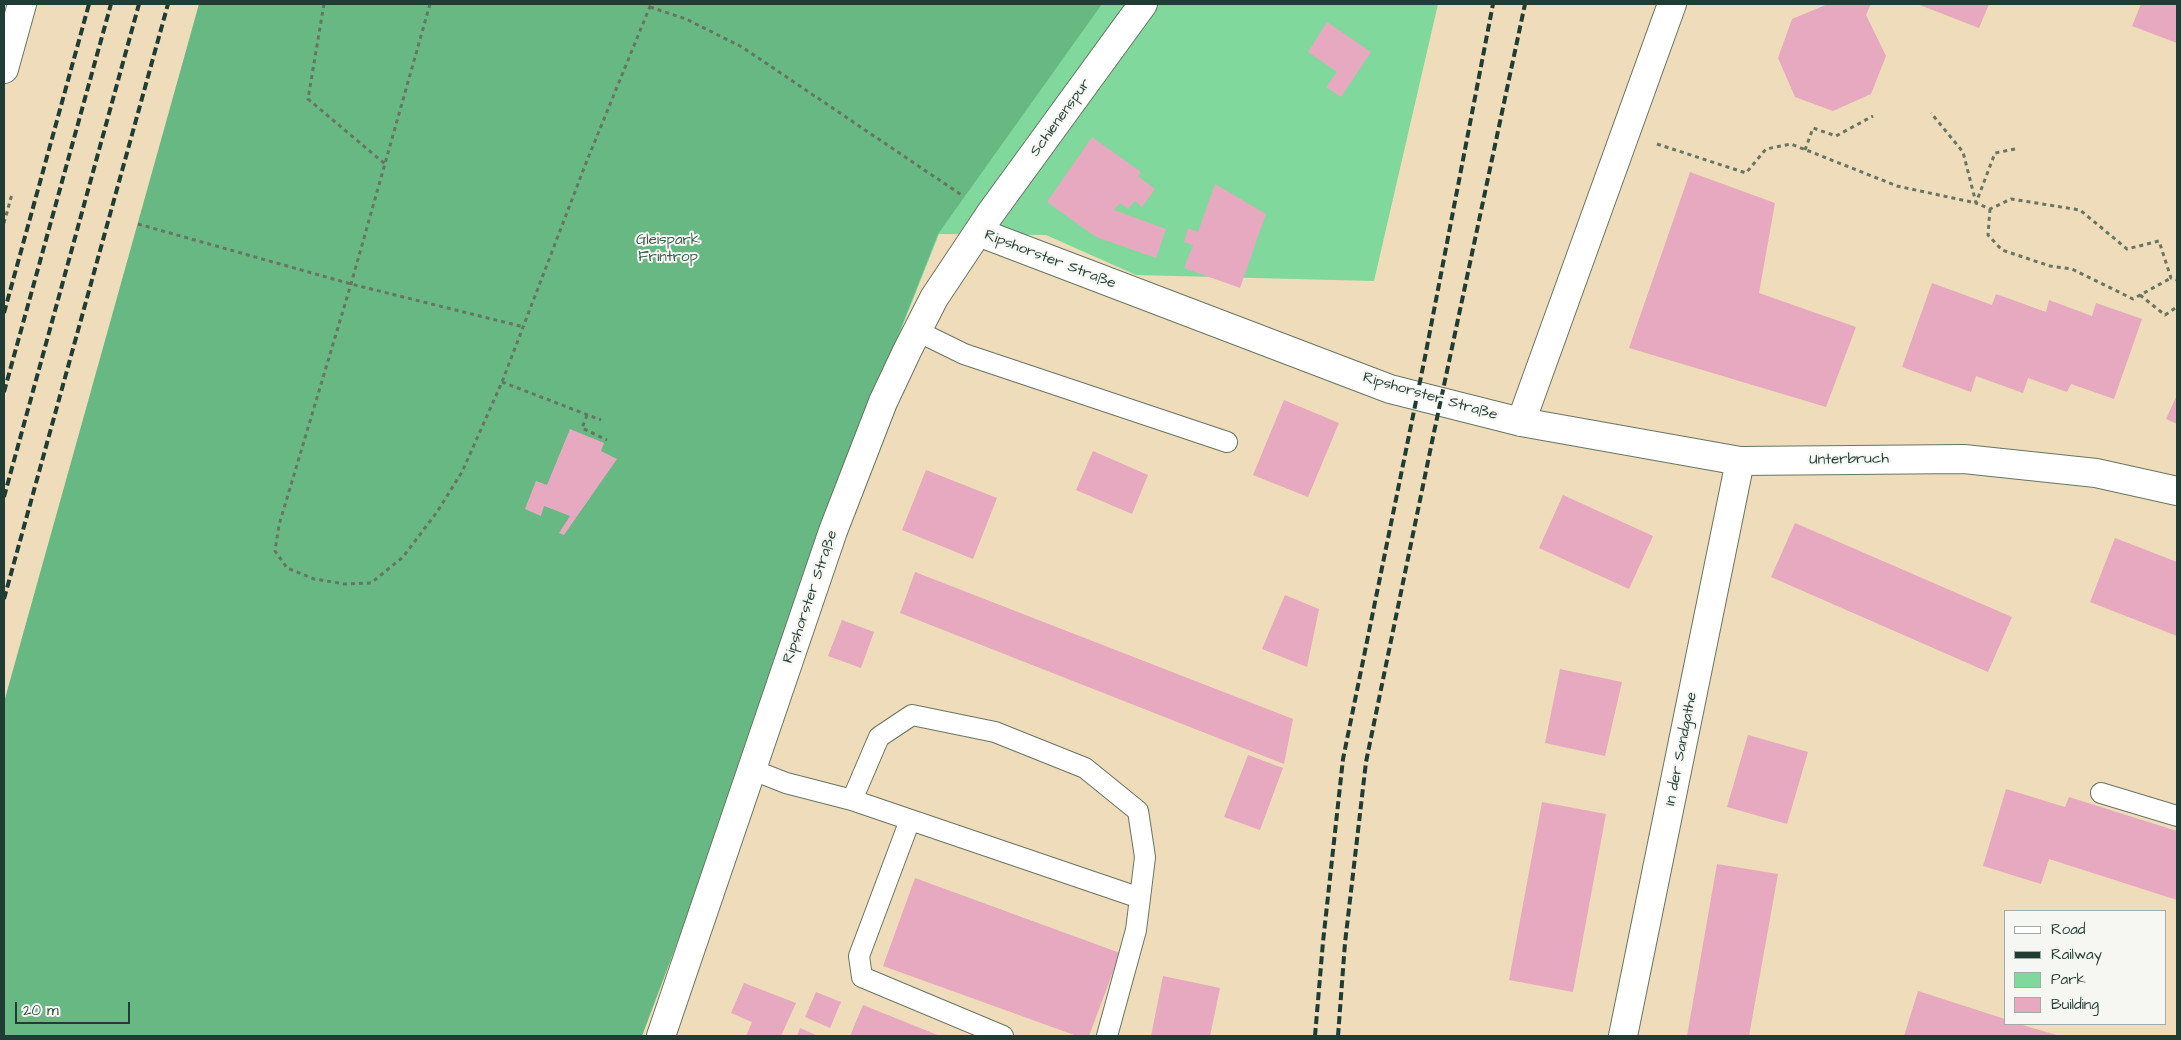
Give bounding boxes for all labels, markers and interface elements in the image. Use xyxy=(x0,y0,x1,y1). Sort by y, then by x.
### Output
street label: Schienenspur xyxy=(1027,76,1095,160)
street label: Ripshorster Straße xyxy=(982,227,1118,293)
park label: Gleispark Frintrop xyxy=(636,232,700,267)
street label: Ripshorster Straße xyxy=(1361,369,1499,425)
street label: Unterbruch xyxy=(1809,450,1889,470)
street label: Ripshorster Straße xyxy=(780,528,842,666)
street label: In der Sandgathe xyxy=(1662,691,1702,807)
legend xyxy=(2004,910,2166,1025)
text: Road xyxy=(2051,919,2085,940)
text: Railway xyxy=(2051,944,2102,965)
text: Park xyxy=(2051,969,2086,990)
scale bar xyxy=(18,992,132,1024)
text: Building xyxy=(2051,994,2099,1015)
text: 20 m xyxy=(23,1000,59,1021)

